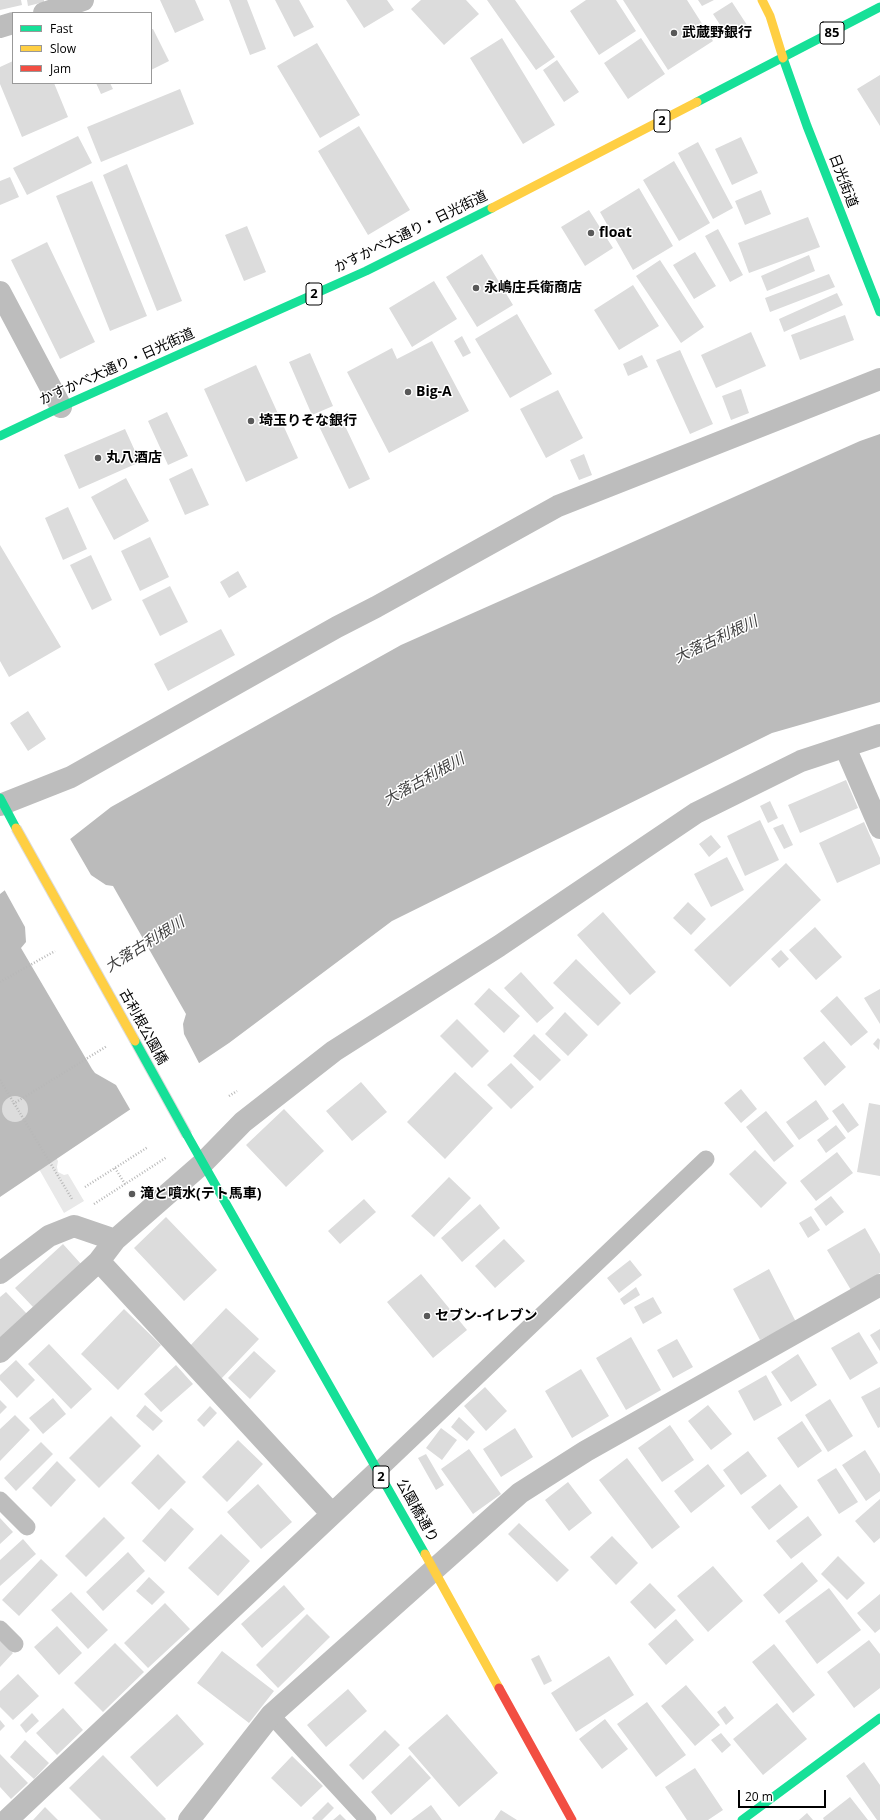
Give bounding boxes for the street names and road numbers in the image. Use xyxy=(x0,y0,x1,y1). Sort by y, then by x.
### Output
road number: 85 xyxy=(820,22,844,44)
road number: 2 xyxy=(654,110,670,132)
street label: 日光街道 xyxy=(825,152,861,210)
street label: かすかべ大通り・日光街道 xyxy=(332,188,490,276)
road number: 2 xyxy=(306,283,322,305)
street label: かすかべ大通り・日光街道 xyxy=(37,325,197,409)
street label: 古利根公園橋 xyxy=(115,986,171,1068)
road number: 2 xyxy=(373,1466,389,1488)
street label: 公園橋通り xyxy=(393,1476,441,1546)

